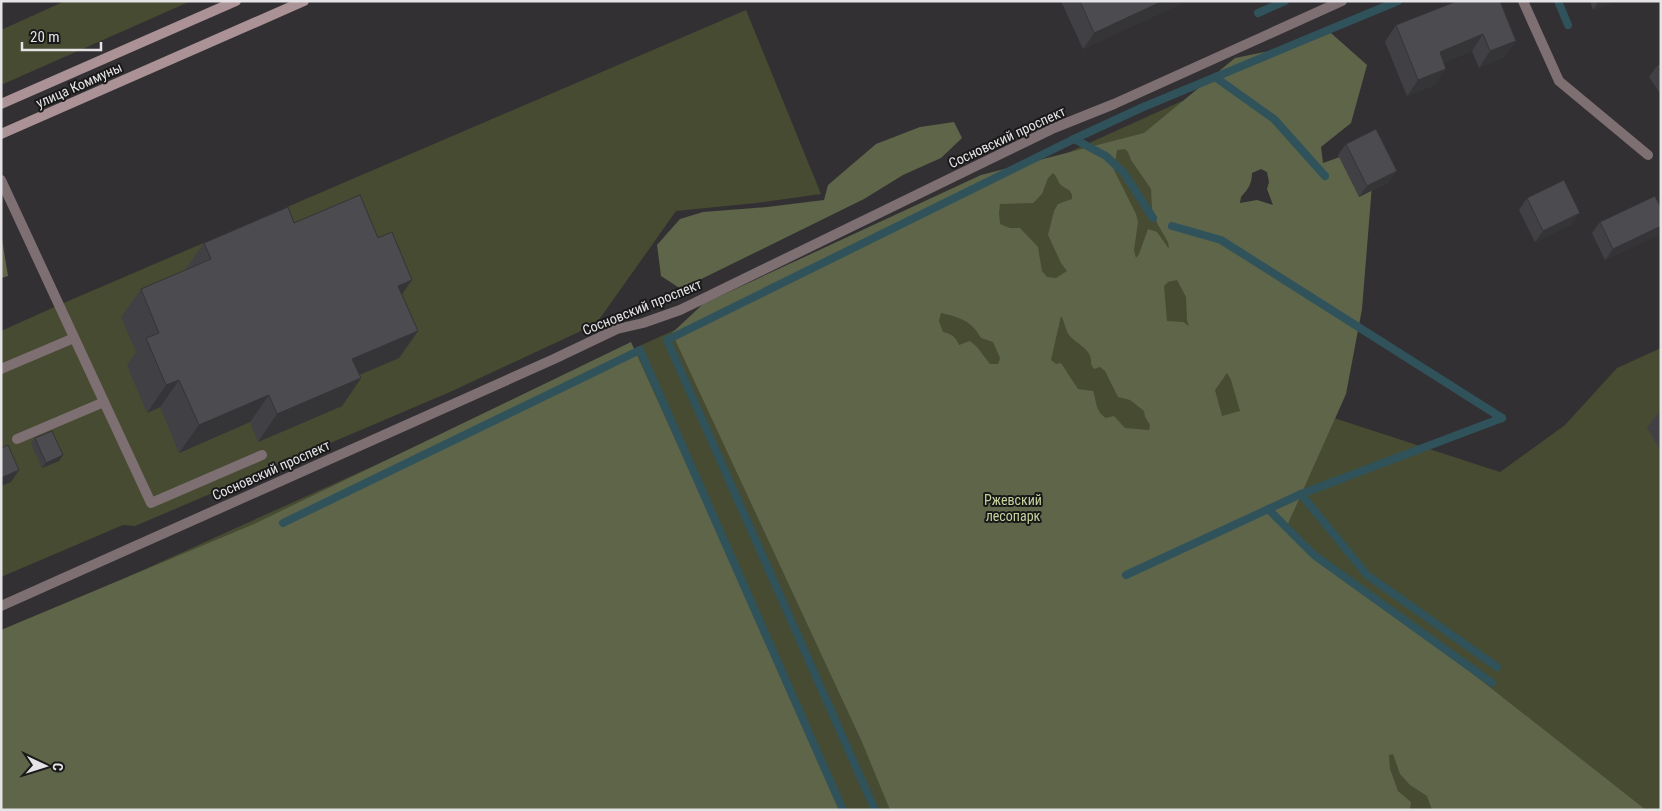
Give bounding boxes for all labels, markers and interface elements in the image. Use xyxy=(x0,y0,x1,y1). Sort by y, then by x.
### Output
scale bar xyxy=(22,20,101,52)
text: 20 m xyxy=(30,28,60,46)
street label: улица Коммуны xyxy=(34,59,124,111)
street label: Сосновский проспект xyxy=(946,103,1068,171)
street label: Сосновский проспект xyxy=(580,276,704,338)
street label: Сосновский проспект xyxy=(210,437,332,503)
park label: Ржевский лесопарк xyxy=(984,492,1042,524)
north arrow xyxy=(20,741,70,791)
text: С xyxy=(50,762,66,771)

